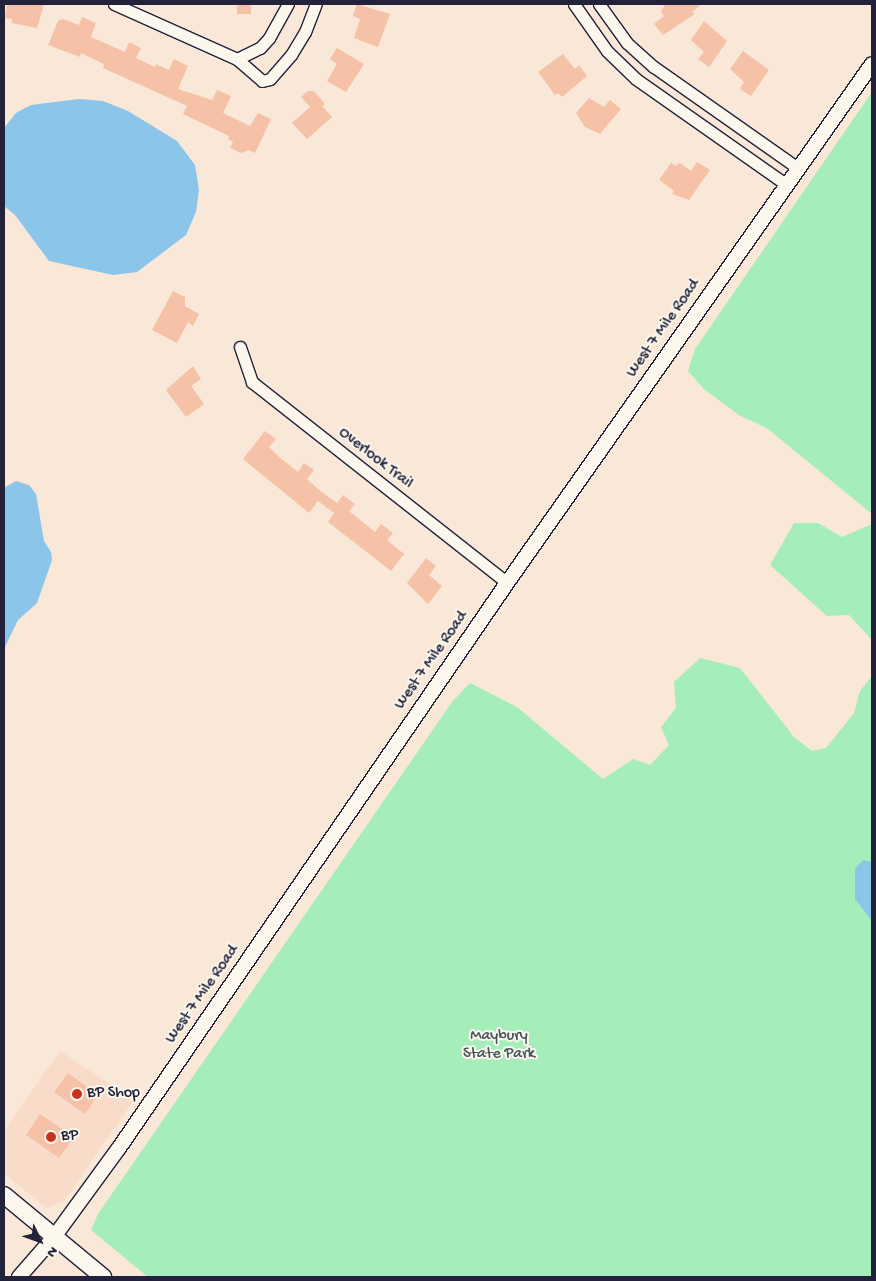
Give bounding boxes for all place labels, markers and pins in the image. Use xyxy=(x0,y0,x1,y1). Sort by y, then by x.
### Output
place label: BP Shop xyxy=(87,1084,140,1104)
marker: BP Shop xyxy=(71,1088,83,1100)
place label: BP xyxy=(61,1127,78,1147)
marker: BP xyxy=(45,1131,57,1143)

